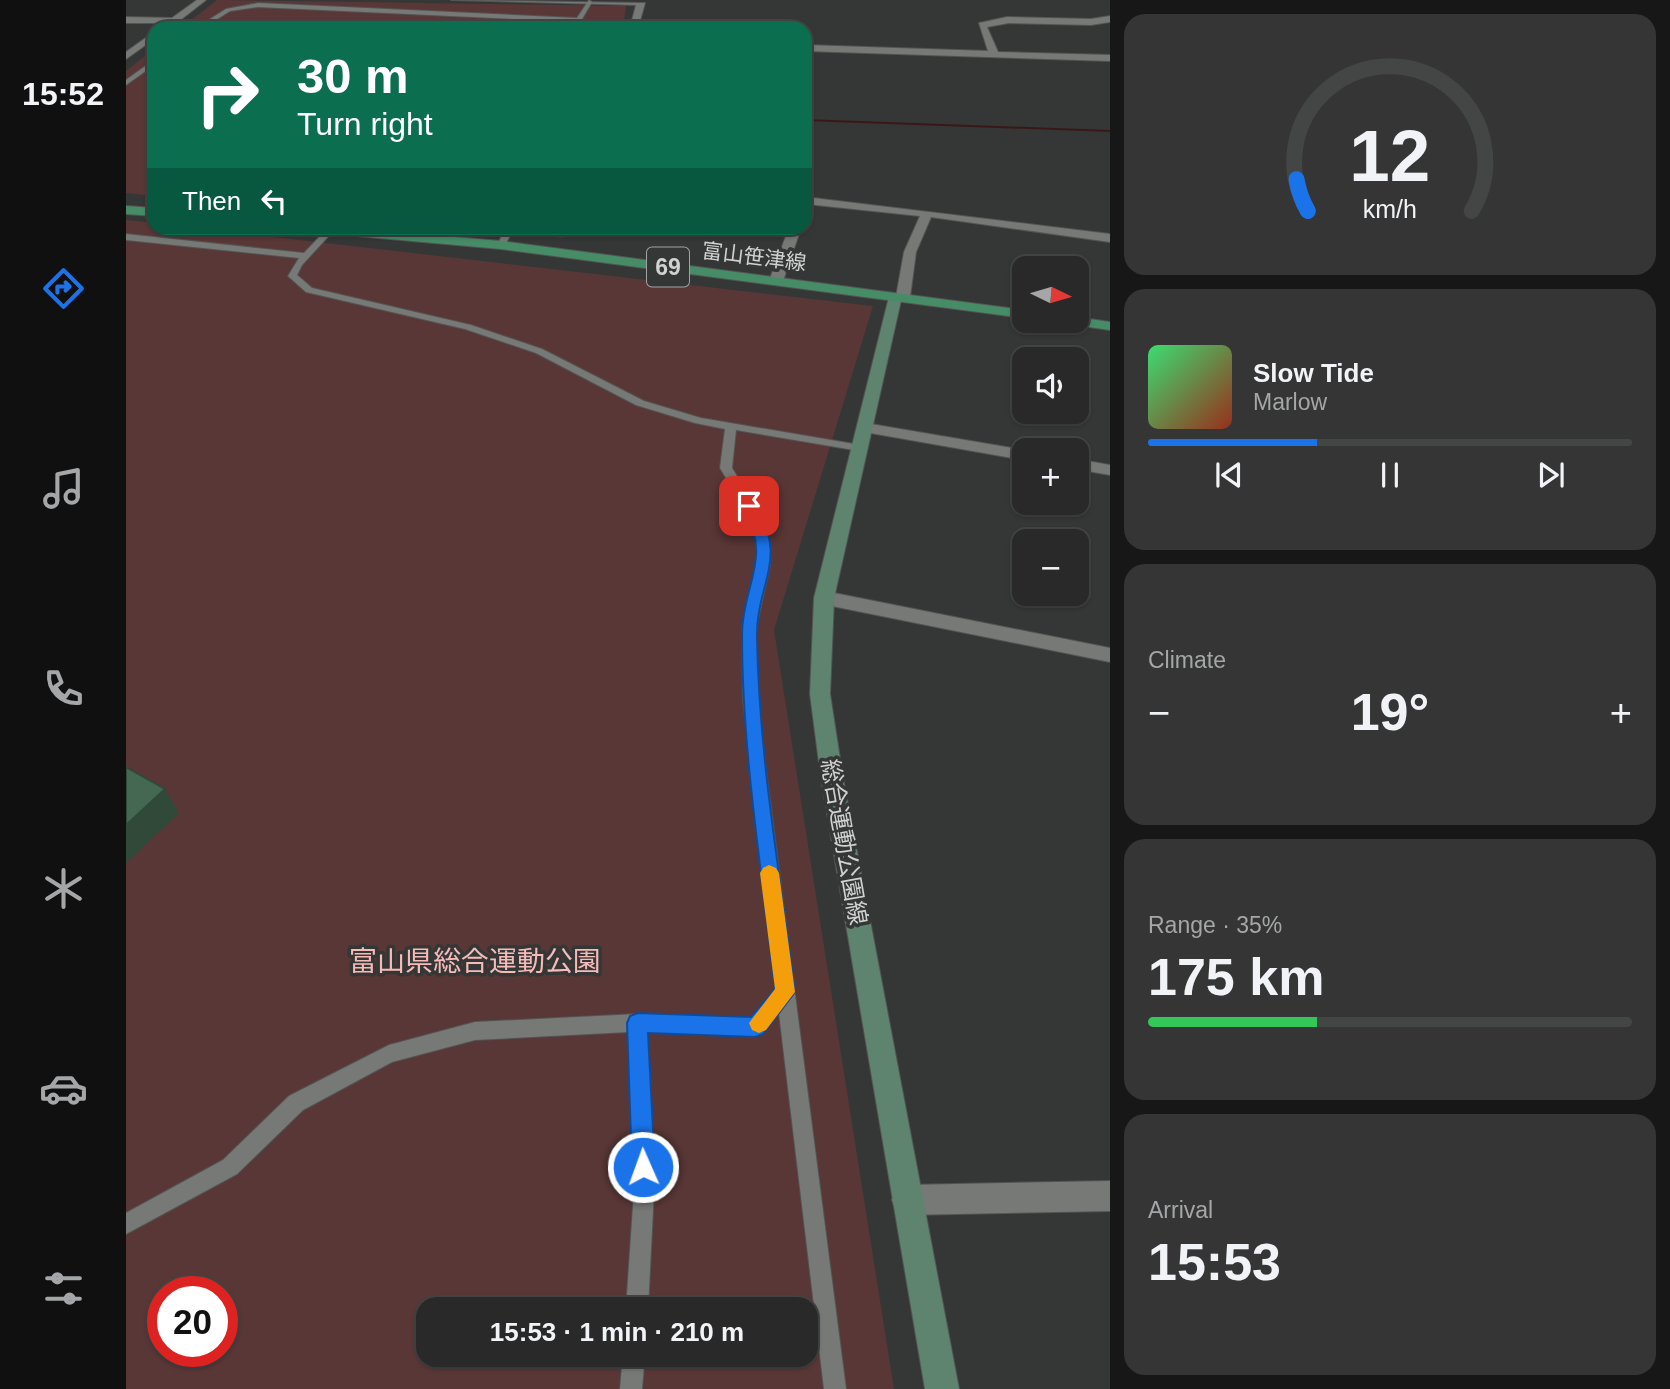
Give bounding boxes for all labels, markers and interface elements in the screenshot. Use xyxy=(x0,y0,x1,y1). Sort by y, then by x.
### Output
icon: right xyxy=(182,49,273,140)
text: 30 m xyxy=(297,49,409,103)
text: 15:52 xyxy=(22,76,104,112)
text: Turn right xyxy=(297,106,433,142)
text: 12 xyxy=(1350,115,1430,196)
icon: left xyxy=(255,182,293,220)
text: Then xyxy=(182,186,241,216)
text: km/h xyxy=(1363,194,1417,222)
street label: 富山笹津線 xyxy=(701,239,808,274)
road number: 69 xyxy=(647,248,689,286)
north arrow xyxy=(1012,256,1088,332)
map controls xyxy=(1012,256,1089,606)
icon: directions xyxy=(39,264,88,313)
button: sound xyxy=(1012,347,1089,424)
text: Slow Tide xyxy=(1253,358,1374,388)
text: Marlow xyxy=(1253,389,1327,415)
button: + xyxy=(1012,438,1089,515)
icon: previous xyxy=(1210,456,1248,494)
icon: pause xyxy=(1371,456,1409,494)
icon: next xyxy=(1532,456,1570,494)
icon: music xyxy=(39,464,88,513)
pin xyxy=(719,476,779,536)
icon: arrive xyxy=(730,487,768,525)
button: − xyxy=(1012,529,1089,606)
text: Climate xyxy=(1148,647,1226,673)
icon: phone xyxy=(39,664,88,713)
text: 19° xyxy=(1351,683,1429,741)
text: − xyxy=(1148,692,1170,734)
text: + xyxy=(1610,692,1632,734)
street label: 総合運動公園線 xyxy=(817,757,872,927)
icon: climate xyxy=(39,864,88,913)
text: Range · 35% xyxy=(1148,912,1282,938)
park label: 富山県総合運動公園 xyxy=(349,946,601,977)
text: 175 km xyxy=(1148,948,1324,1006)
icon: car xyxy=(39,1064,88,1113)
position arrow xyxy=(606,1130,680,1204)
text: Arrival xyxy=(1148,1197,1213,1223)
text: 15:53 xyxy=(1148,1233,1281,1291)
icon: filters xyxy=(39,1264,88,1313)
speed limit sign: 20 xyxy=(147,1276,238,1367)
text: 15:53 · 1 min · 210 m xyxy=(490,1317,744,1347)

